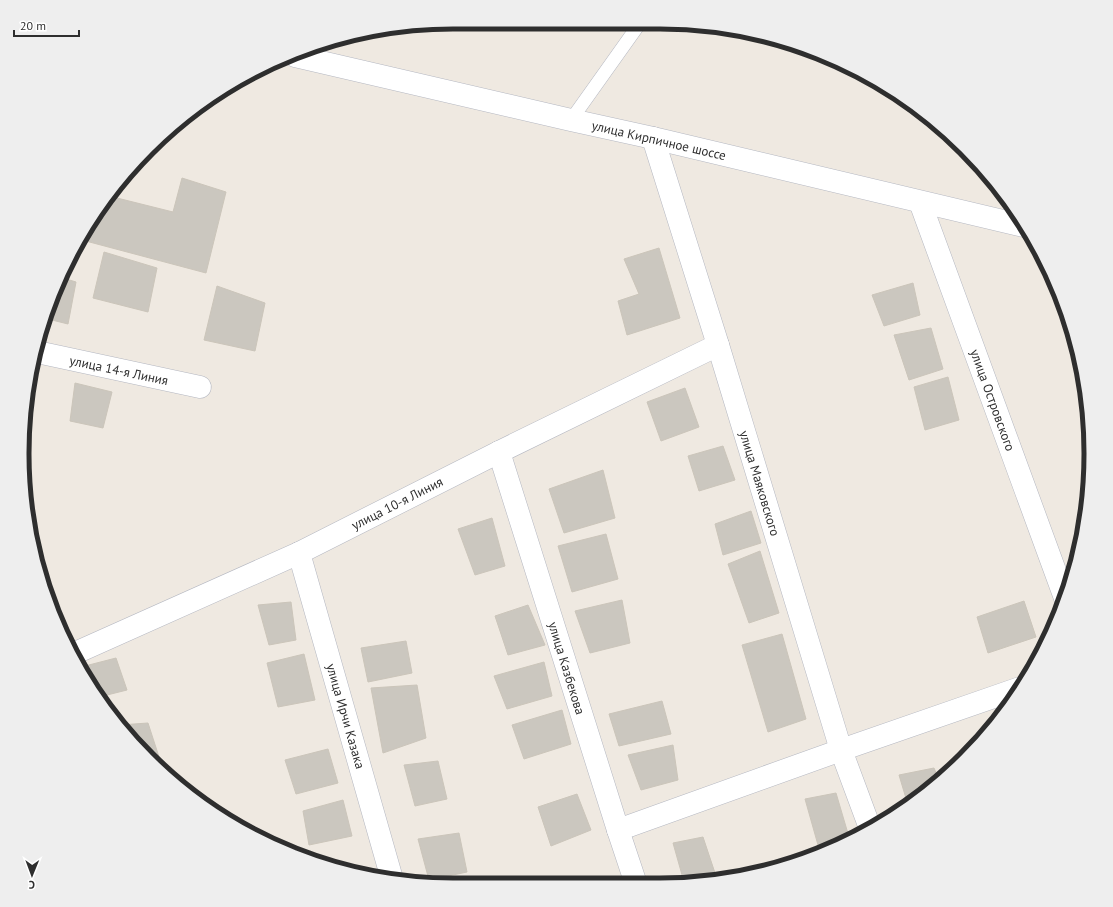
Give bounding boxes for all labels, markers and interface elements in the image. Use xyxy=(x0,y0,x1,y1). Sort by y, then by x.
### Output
scale bar xyxy=(14,12,79,38)
text: 20 m xyxy=(20,18,46,33)
street label: улица Кирпичное шоссе xyxy=(590,117,728,164)
street label: улица Островского xyxy=(966,347,1019,453)
street label: улица 14-я Линия xyxy=(68,352,170,389)
street label: улица Маяковского xyxy=(735,428,784,538)
street label: улица 10-я Линия xyxy=(349,473,446,534)
street label: улица Казбекова xyxy=(544,620,589,717)
street label: улица Ирчи Казака xyxy=(322,662,369,771)
north arrow xyxy=(12,855,52,895)
text: С xyxy=(29,878,35,892)

